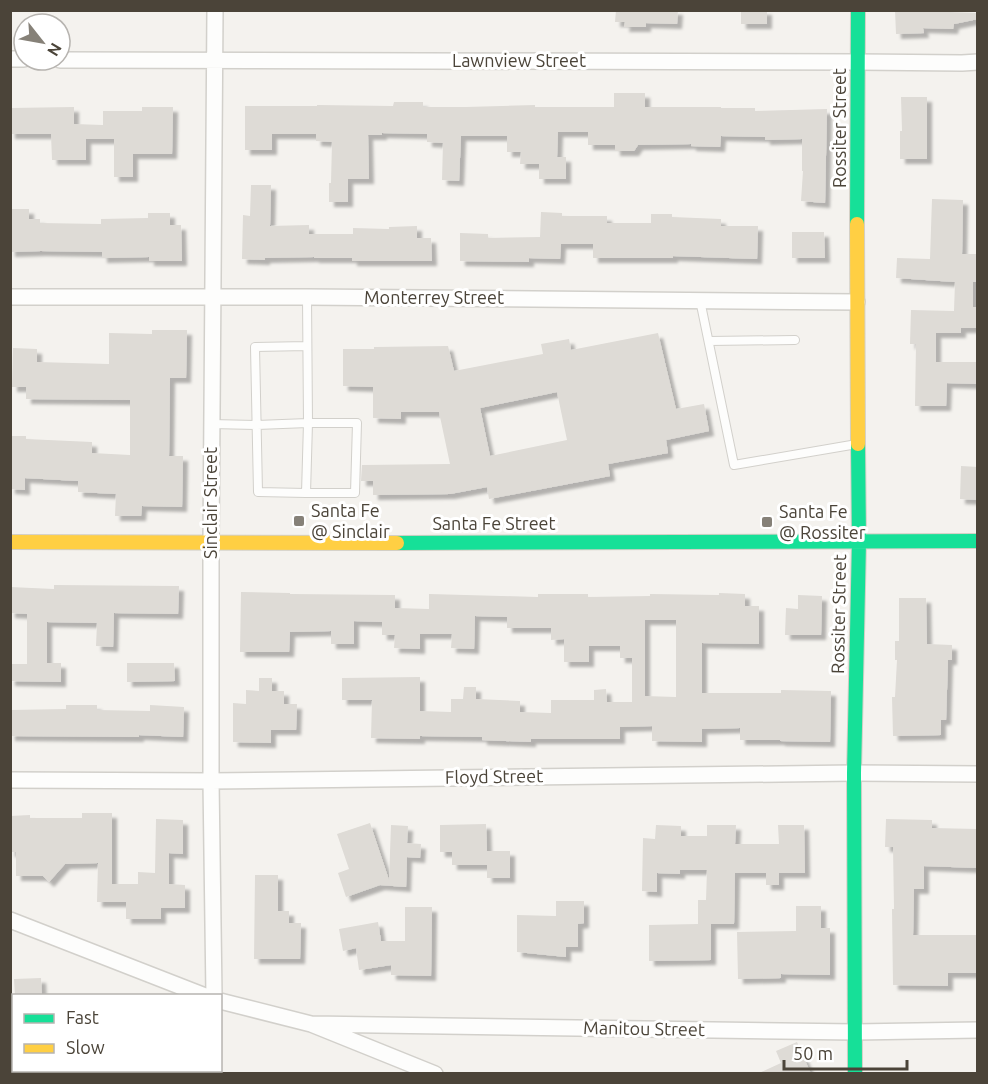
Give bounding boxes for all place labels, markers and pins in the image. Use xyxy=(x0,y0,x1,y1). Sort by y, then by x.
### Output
place label: Santa Fe @ Sinclair xyxy=(311,500,390,541)
place label: Santa Fe @ Rossiter xyxy=(779,501,866,542)
marker: Santa Fe @ Sinclair xyxy=(292,514,306,528)
marker: Santa Fe @ Rossiter xyxy=(760,515,774,529)

